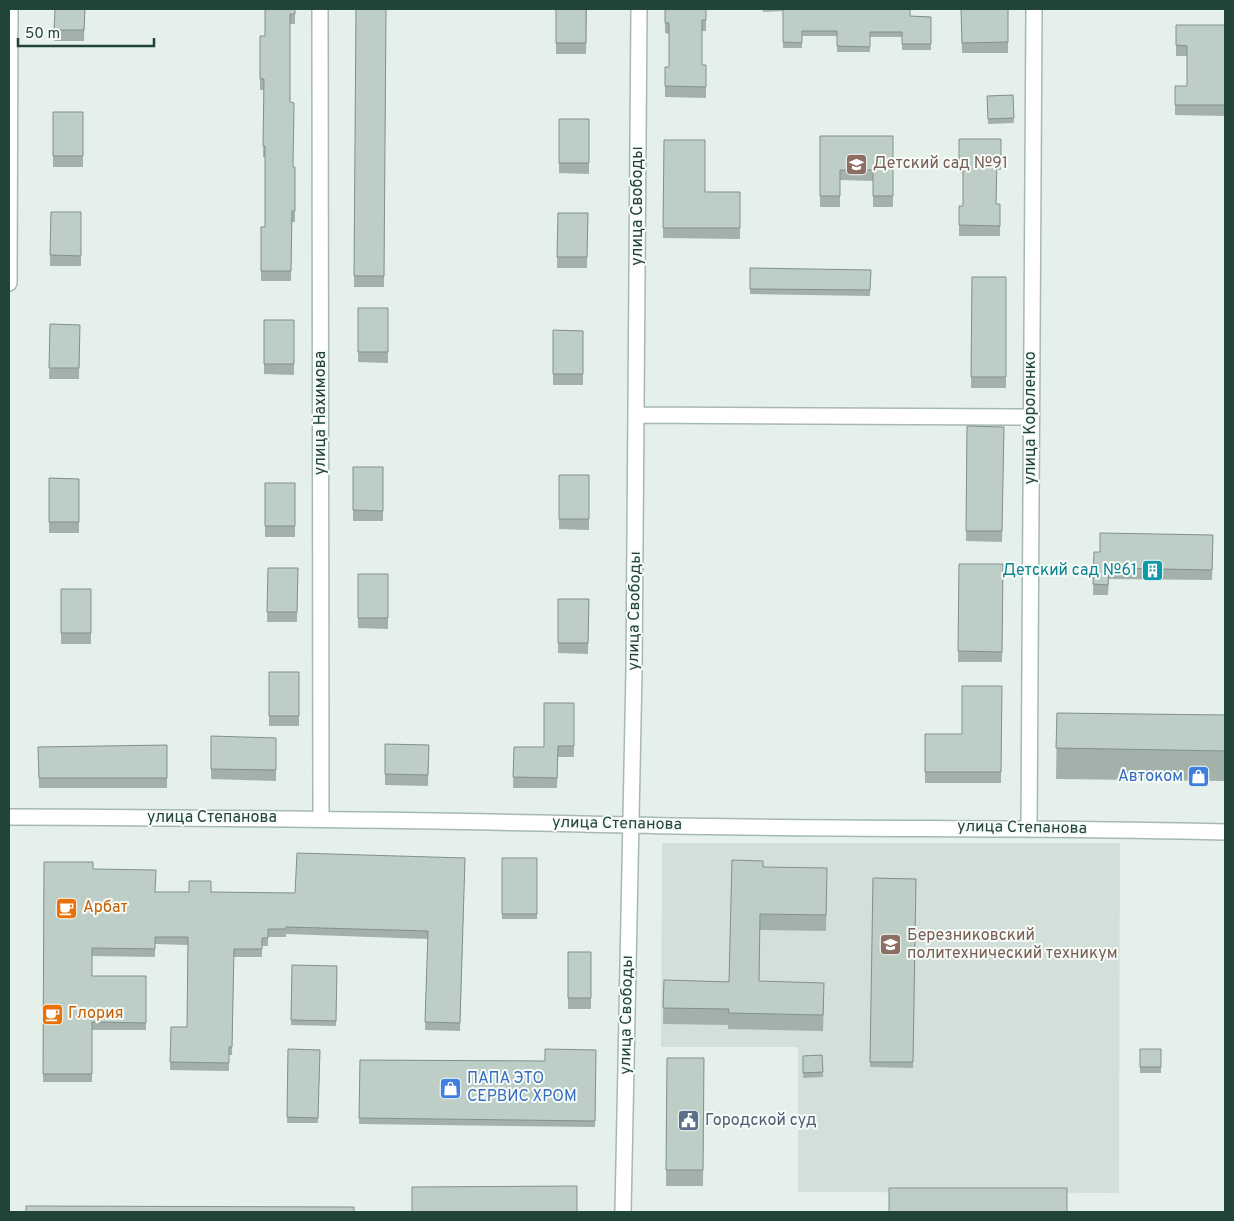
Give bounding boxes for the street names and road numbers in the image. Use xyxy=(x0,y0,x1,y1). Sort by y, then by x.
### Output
street label: улица Свободы xyxy=(628,146,648,266)
street label: улица Нахимова xyxy=(311,351,331,475)
street label: улица Короленко xyxy=(1021,351,1041,485)
street label: улица Свободы xyxy=(624,551,646,671)
street label: улица Степанова xyxy=(147,808,277,828)
street label: улица Степанова xyxy=(552,813,682,835)
street label: улица Степанова xyxy=(957,817,1087,839)
street label: улица Свободы xyxy=(616,955,638,1075)

